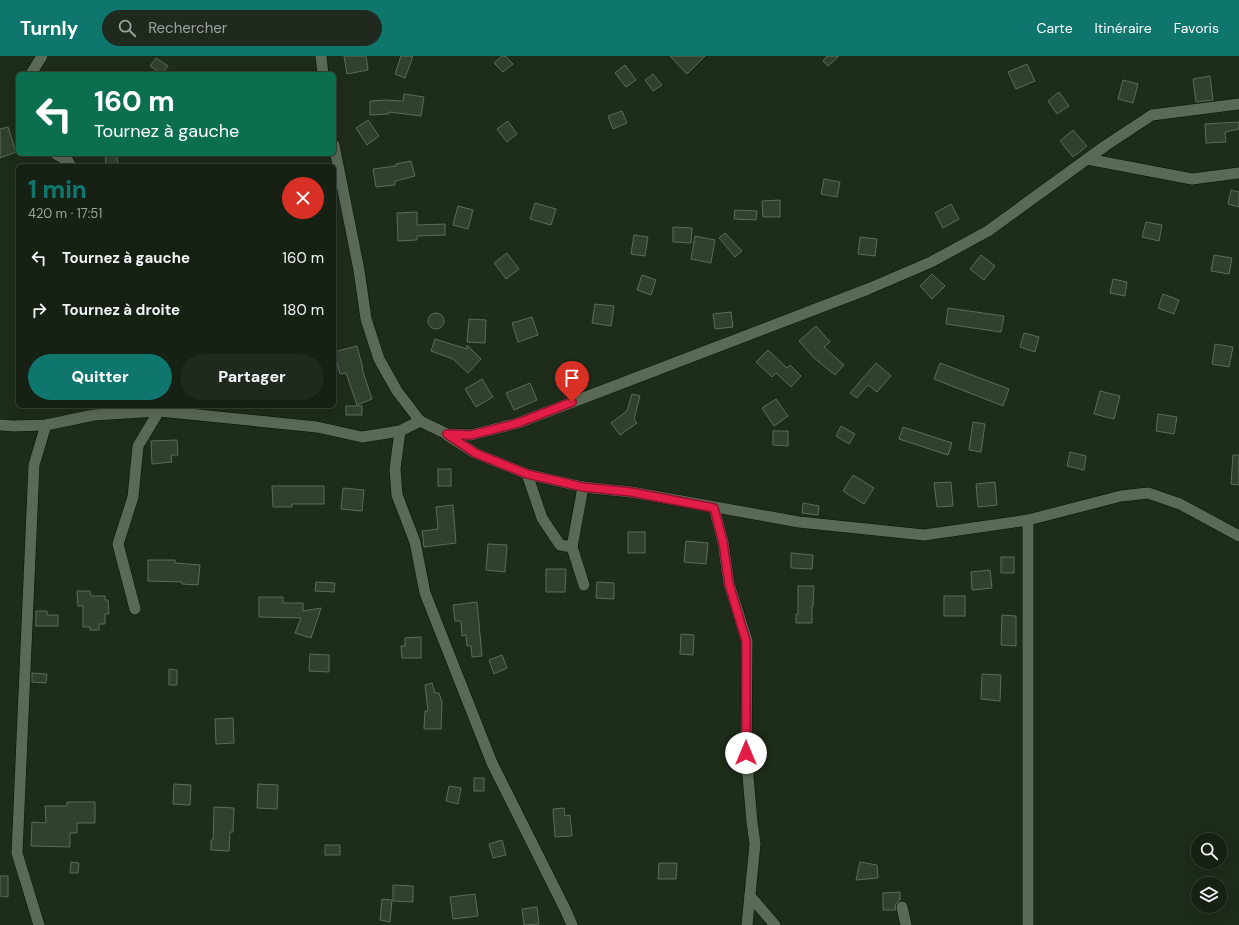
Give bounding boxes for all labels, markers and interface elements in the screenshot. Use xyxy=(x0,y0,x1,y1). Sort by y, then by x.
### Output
search box xyxy=(102,10,382,46)
text: Turnly xyxy=(20,16,78,41)
icon: search xyxy=(116,17,138,39)
text: Rechercher xyxy=(148,18,227,38)
text: Carte xyxy=(1037,19,1073,37)
text: Itinéraire xyxy=(1095,19,1152,37)
text: Favoris xyxy=(1174,19,1219,37)
text: 160 m xyxy=(94,83,175,120)
icon: left xyxy=(28,88,80,140)
text: Tournez à gauche xyxy=(94,119,239,143)
text: 1 min xyxy=(28,174,87,205)
button: close xyxy=(282,177,324,219)
text: 420 m · 17:51 xyxy=(28,205,102,222)
icon: left xyxy=(28,247,50,269)
text: Tournez à gauche xyxy=(62,248,190,268)
text: 160 m xyxy=(282,248,324,268)
icon: right xyxy=(28,299,50,321)
text: Tournez à droite xyxy=(62,300,180,320)
text: 180 m xyxy=(283,300,324,320)
button: Quitter xyxy=(28,354,172,400)
button: Partager xyxy=(180,354,324,400)
pin xyxy=(555,361,589,402)
icon: arrive xyxy=(561,367,583,389)
position arrow xyxy=(725,732,767,774)
map controls xyxy=(1191,833,1227,913)
button: search xyxy=(1191,833,1227,869)
button: layers xyxy=(1191,877,1227,913)

